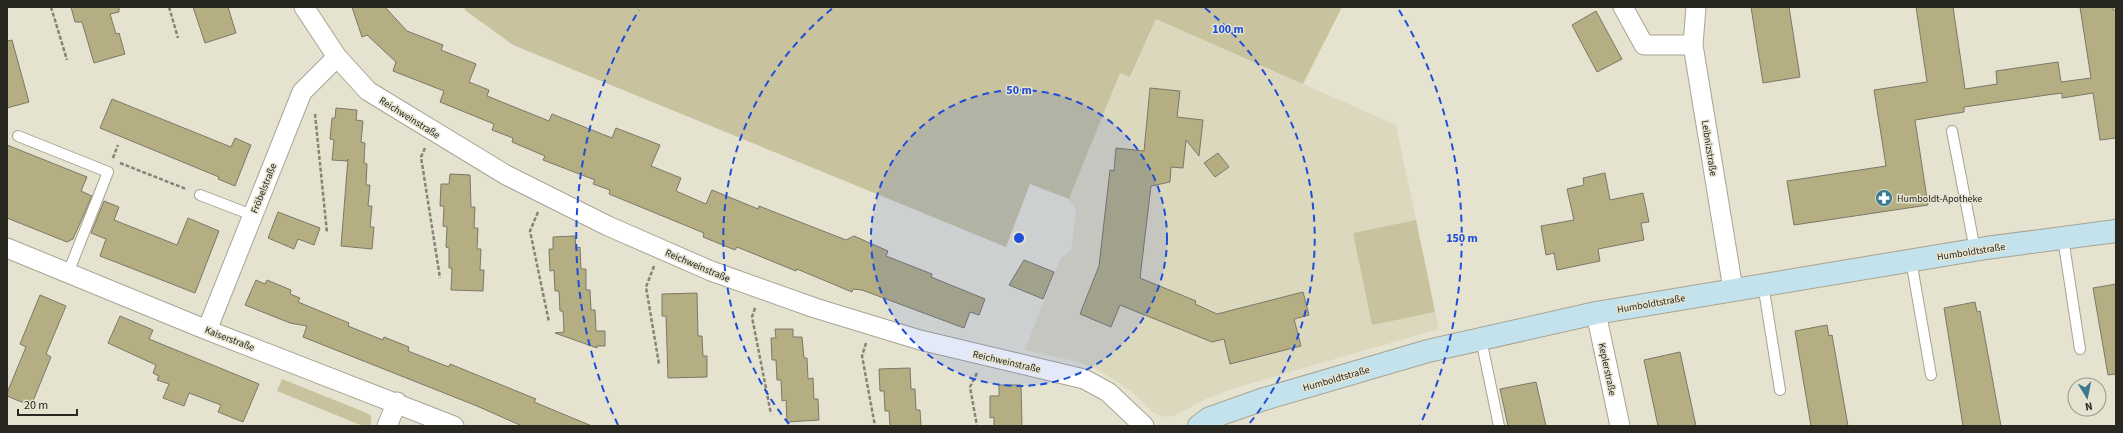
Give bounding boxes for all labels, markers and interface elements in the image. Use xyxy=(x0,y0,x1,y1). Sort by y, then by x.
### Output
text: 100 m xyxy=(1212,21,1244,38)
text: 50 m xyxy=(1006,82,1032,99)
street label: Reichweinstraße xyxy=(376,94,443,142)
street label: Leibnizstraße xyxy=(1698,119,1720,177)
street label: Fröbelstraße xyxy=(248,161,280,216)
pharmacy icon: Humboldt-Apotheke xyxy=(1874,188,1894,208)
place label: Humboldt-Apotheke xyxy=(1897,192,1982,206)
text: 150 m xyxy=(1446,230,1478,247)
centre of rings xyxy=(1012,231,1026,245)
street label: Humboldtstraße xyxy=(1936,240,2006,264)
street label: Reichweinstraße xyxy=(663,246,732,286)
street label: Humboldtstraße xyxy=(1616,291,1686,317)
street label: Kaiserstraße xyxy=(203,323,257,355)
street label: Keplerstraße xyxy=(1595,342,1619,397)
street label: Reichweinstraße xyxy=(971,347,1042,377)
street label: Humboldtstraße xyxy=(1301,363,1371,395)
north arrow xyxy=(2067,377,2107,417)
scale bar xyxy=(18,391,77,417)
text: 20 m xyxy=(24,397,48,414)
text: N xyxy=(2084,398,2094,414)

